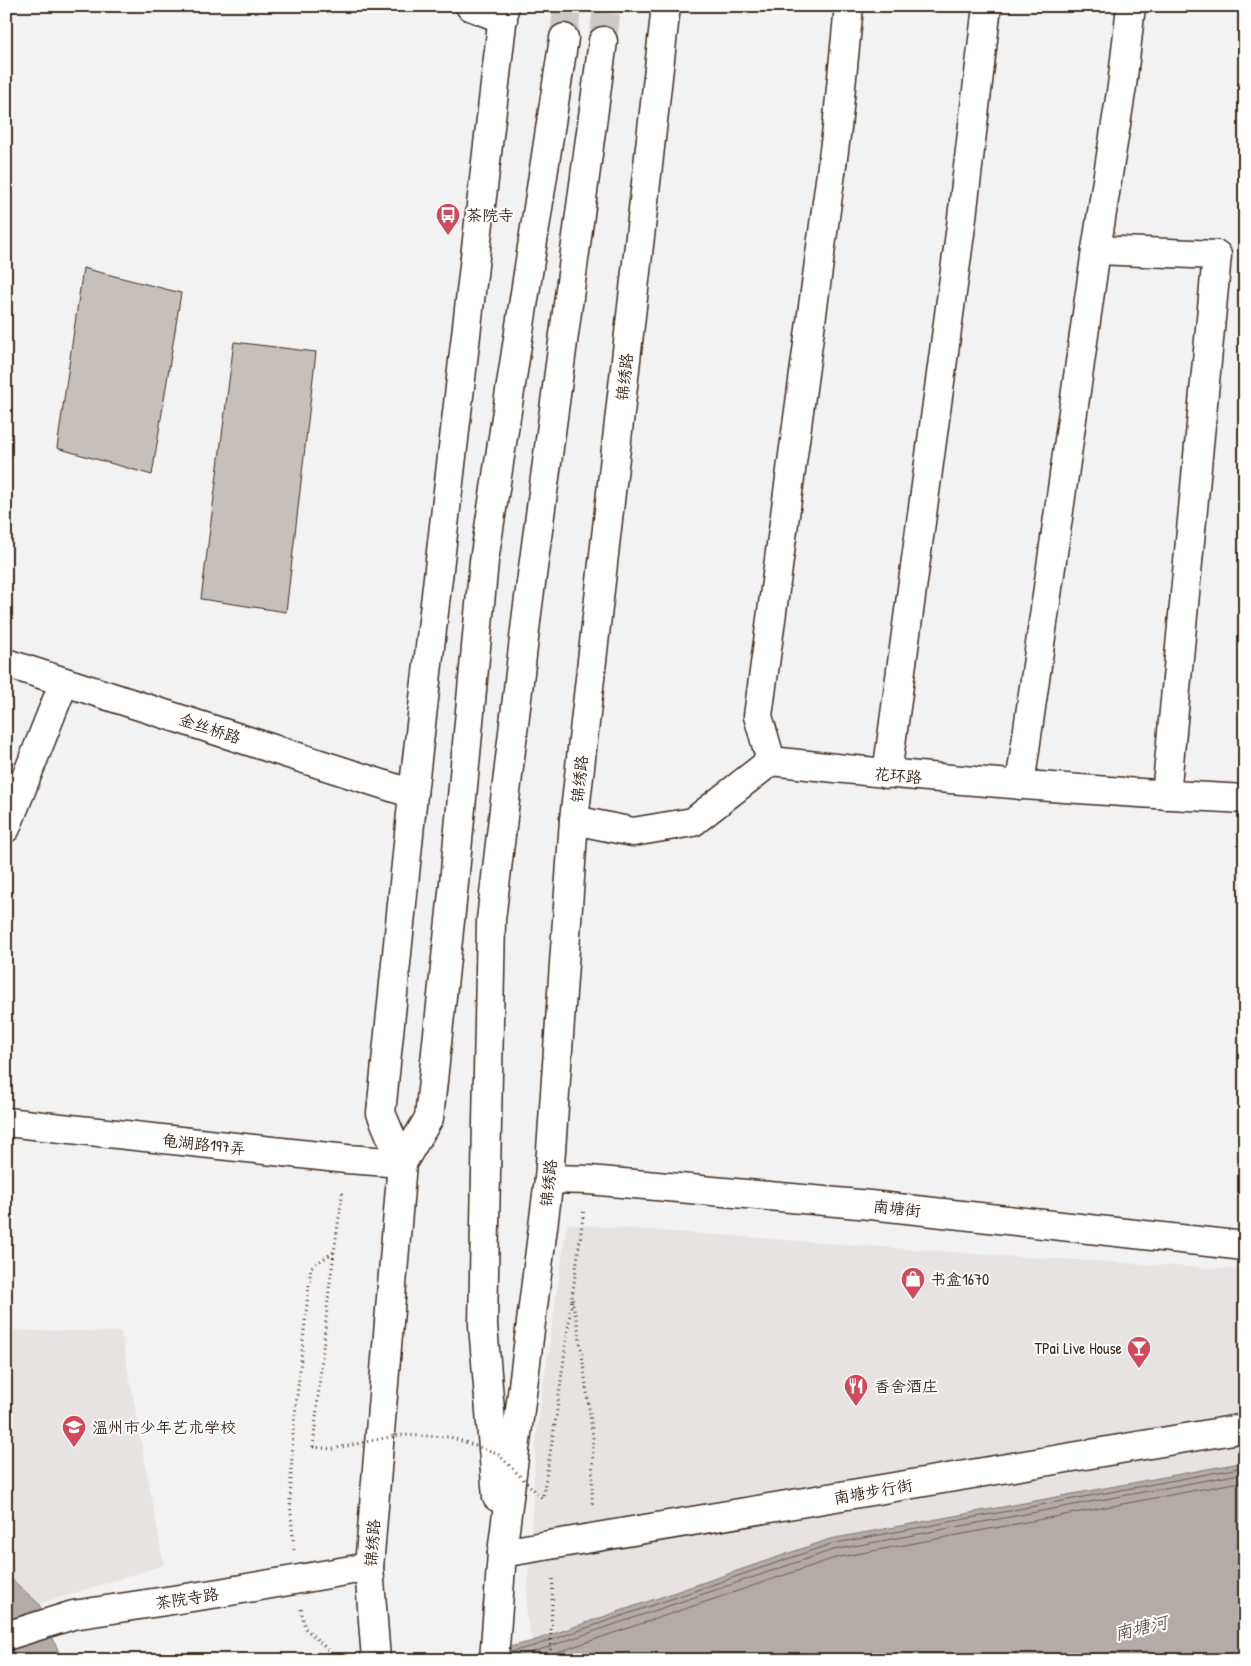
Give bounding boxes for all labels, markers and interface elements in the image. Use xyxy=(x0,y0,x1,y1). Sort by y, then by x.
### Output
bus stop icon: 茶院寺 xyxy=(435,202,461,236)
place label: 茶院寺 xyxy=(466,204,514,226)
street label: 锦绣路 xyxy=(611,352,637,402)
street label: 金丝桥路 xyxy=(176,708,244,748)
street label: 锦绣路 xyxy=(566,754,592,804)
street label: 花环路 xyxy=(873,762,923,788)
street label: 龟湖路197弄 xyxy=(161,1129,247,1159)
street label: 锦绣路 xyxy=(535,1158,561,1208)
street label: 南塘街 xyxy=(872,1195,922,1221)
shop icon: 书盒1670 xyxy=(900,1266,926,1300)
place label: 书盒1670 xyxy=(930,1268,989,1290)
bar icon: TPai Live House xyxy=(1126,1335,1152,1369)
place label: TPai Live House xyxy=(1034,1337,1123,1359)
restaurant icon: 香舍酒庄 xyxy=(843,1373,869,1407)
place label: 香舍酒庄 xyxy=(874,1375,938,1397)
school or university icon: 温州市少年艺术学校 xyxy=(61,1414,87,1448)
place label: 温州市少年艺术学校 xyxy=(92,1416,236,1438)
street label: 南塘步行街 xyxy=(832,1473,914,1509)
street label: 锦绣路 xyxy=(359,1518,385,1568)
street label: 茶院寺路 xyxy=(154,1582,220,1614)
water label: 南塘河 xyxy=(1112,1609,1173,1646)

